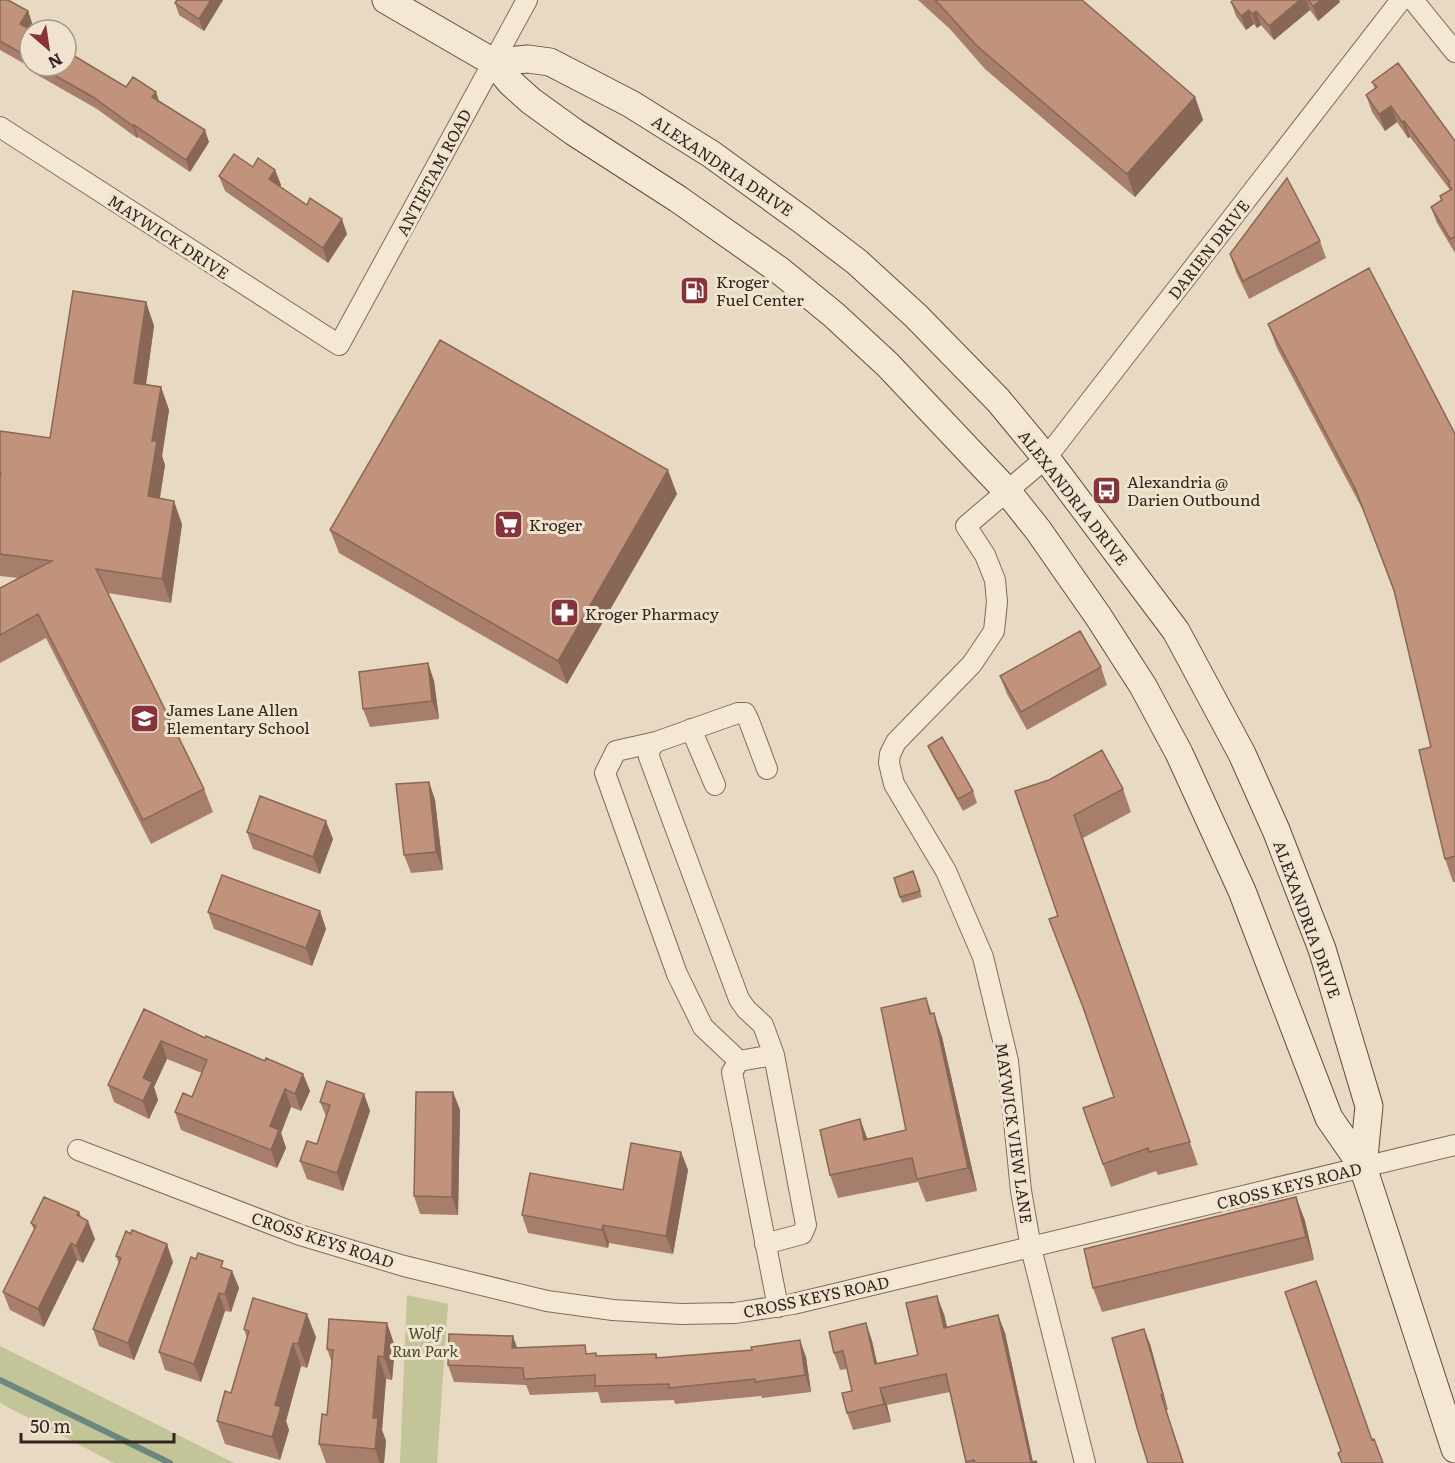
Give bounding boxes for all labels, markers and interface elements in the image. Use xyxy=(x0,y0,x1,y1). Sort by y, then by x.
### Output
north arrow xyxy=(18,18,78,78)
text: N xyxy=(44,48,67,76)
street label: ANTIETAM ROAD xyxy=(389,104,477,240)
street label: ALEXANDRIA DRIVE xyxy=(647,109,799,221)
street label: MAYWICK DRIVE xyxy=(104,188,234,284)
street label: DARIEN DRIVE xyxy=(1161,194,1255,304)
place label: Kroger Fuel Center xyxy=(716,269,804,311)
fuel station icon: Kroger Fuel Center xyxy=(679,274,711,306)
street label: ALEXANDRIA DRIVE xyxy=(1013,424,1135,570)
place label: Alexandria @ Darien Outbound xyxy=(1127,469,1260,511)
bus stop icon: Alexandria @ Darien Outbound xyxy=(1090,474,1122,506)
supermarket icon: Kroger xyxy=(492,508,524,540)
place label: Kroger xyxy=(529,512,583,536)
pharmacy icon: Kroger Pharmacy xyxy=(548,597,580,629)
place label: Kroger Pharmacy xyxy=(585,601,720,625)
place label: James Lane Allen Elementary School xyxy=(166,697,310,739)
school or university icon: James Lane Allen Elementary School xyxy=(129,702,161,734)
street label: ALEXANDRIA DRIVE xyxy=(1268,837,1348,1001)
street label: MAYWICK VIEW LANE xyxy=(990,1041,1040,1225)
street label: CROSS KEYS ROAD xyxy=(1214,1155,1364,1215)
street label: CROSS KEYS ROAD xyxy=(249,1205,397,1273)
street label: CROSS KEYS ROAD xyxy=(741,1269,891,1323)
park label: Wolf Run Park xyxy=(392,1320,458,1362)
scale bar xyxy=(21,1406,174,1444)
text: 50 m xyxy=(30,1412,71,1439)

